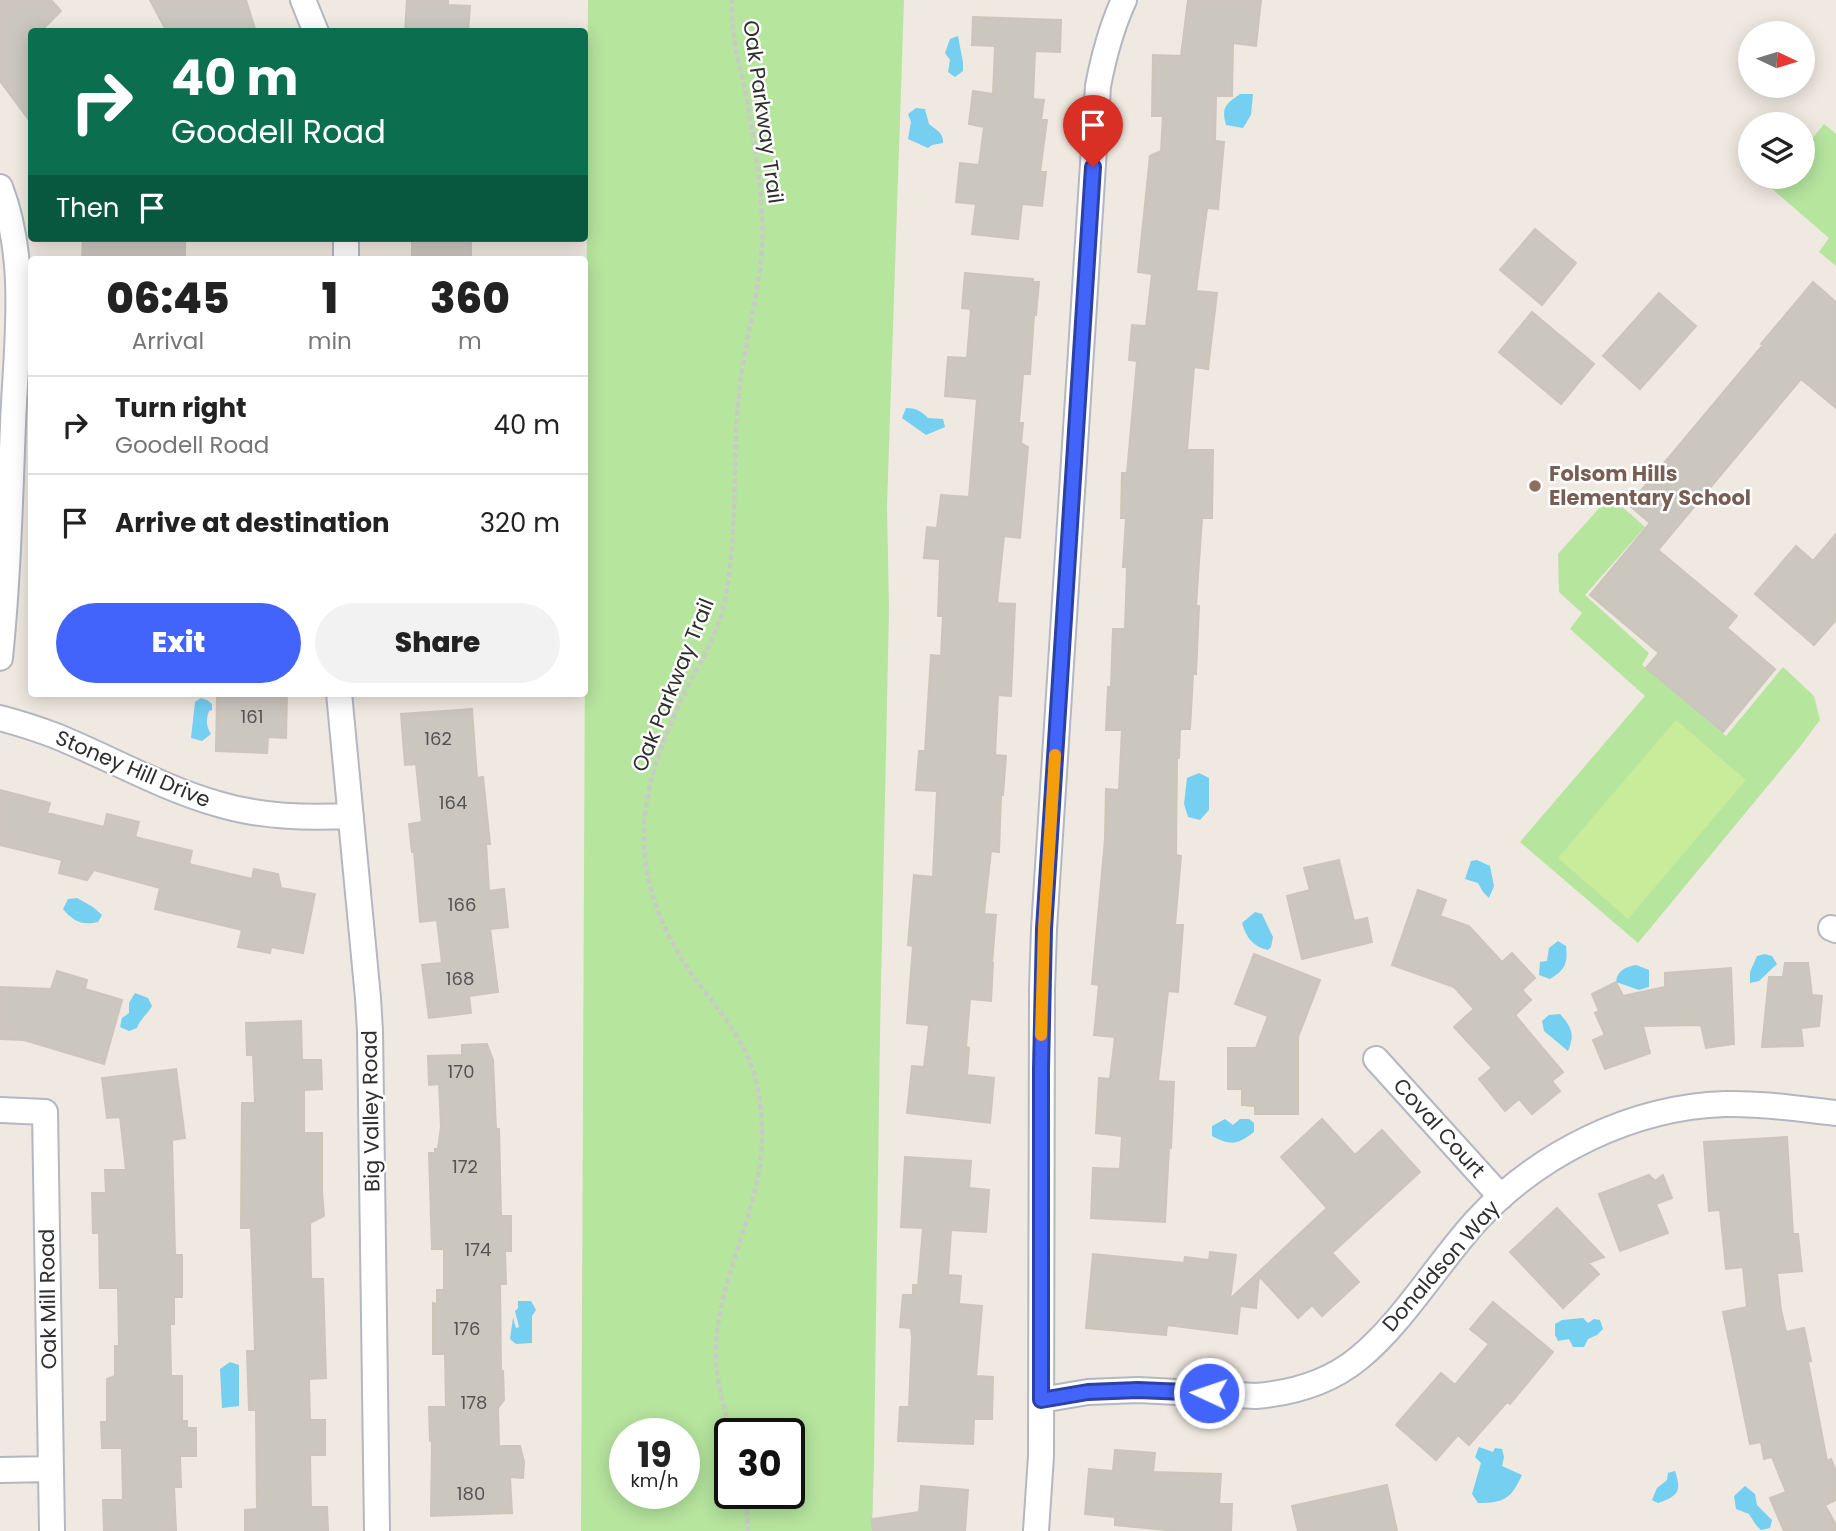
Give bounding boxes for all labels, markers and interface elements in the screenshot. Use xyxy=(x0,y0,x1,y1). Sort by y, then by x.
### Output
street label: Oak Parkway Trail xyxy=(736,18,791,205)
north arrow xyxy=(1738,21,1815,98)
map controls xyxy=(1738,21,1815,189)
text: 40 m xyxy=(171,44,298,112)
icon: right xyxy=(56,56,147,147)
pin xyxy=(1063,95,1123,167)
icon: arrive xyxy=(1074,106,1112,144)
text: Goodell Road xyxy=(171,109,386,154)
button: layers xyxy=(1738,112,1815,189)
icon: arrive xyxy=(133,189,171,227)
text: Then xyxy=(56,190,119,226)
text: 06:45 xyxy=(106,269,230,328)
text: 1 xyxy=(322,269,338,328)
text: 360 xyxy=(430,269,510,328)
text: Arrival xyxy=(132,325,204,357)
text: min xyxy=(308,325,352,357)
text: m xyxy=(458,325,482,357)
text: Turn right xyxy=(115,390,247,426)
icon: right xyxy=(56,406,94,444)
text: 40 m xyxy=(494,407,560,443)
text: Goodell Road xyxy=(115,429,269,461)
place label: Folsom Hills Elementary School xyxy=(1549,459,1751,512)
marker: Folsom Hills Elementary School xyxy=(1527,478,1543,494)
icon: arrive xyxy=(56,504,94,542)
text: Arrive at destination xyxy=(115,505,390,541)
text: 320 m xyxy=(480,505,560,541)
street label: Oak Parkway Trail xyxy=(624,594,721,776)
button: Exit xyxy=(56,603,301,683)
button: Share xyxy=(315,603,560,683)
house number: 161 xyxy=(241,704,263,729)
street label: Stoney Hill Drive xyxy=(51,723,215,814)
house number: 162 xyxy=(424,726,452,751)
house number: 164 xyxy=(439,790,467,815)
house number: 166 xyxy=(448,892,476,917)
house number: 168 xyxy=(446,966,474,991)
street label: Big Valley Road xyxy=(355,1030,386,1192)
house number: 170 xyxy=(448,1059,474,1084)
street label: Coval Court xyxy=(1387,1072,1492,1184)
house number: 172 xyxy=(452,1154,478,1179)
street label: Donaldson Way xyxy=(1375,1194,1506,1338)
street label: Oak Mill Road xyxy=(32,1228,63,1370)
house number: 174 xyxy=(465,1237,491,1262)
house number: 176 xyxy=(453,1316,481,1341)
position arrow xyxy=(1172,1356,1246,1430)
house number: 178 xyxy=(461,1390,487,1415)
speed limit sign: 30 xyxy=(714,1418,805,1509)
text: 19 xyxy=(637,1430,672,1479)
text: km/h xyxy=(631,1468,678,1493)
house number: 180 xyxy=(457,1481,485,1506)

